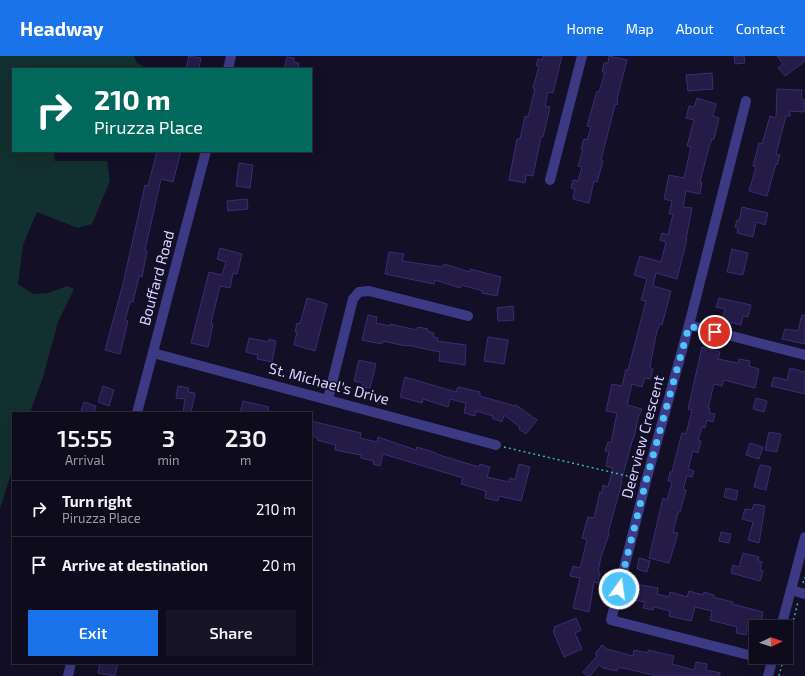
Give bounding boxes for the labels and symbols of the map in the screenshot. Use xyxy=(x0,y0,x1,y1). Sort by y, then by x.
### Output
street label: Bouffard Road xyxy=(135,228,177,327)
pin xyxy=(698,315,732,349)
street label: St. Michael's Drive xyxy=(267,358,391,408)
street label: Deerview Crescent xyxy=(617,373,667,500)
position arrow xyxy=(598,568,640,610)
north arrow xyxy=(749,620,793,664)

